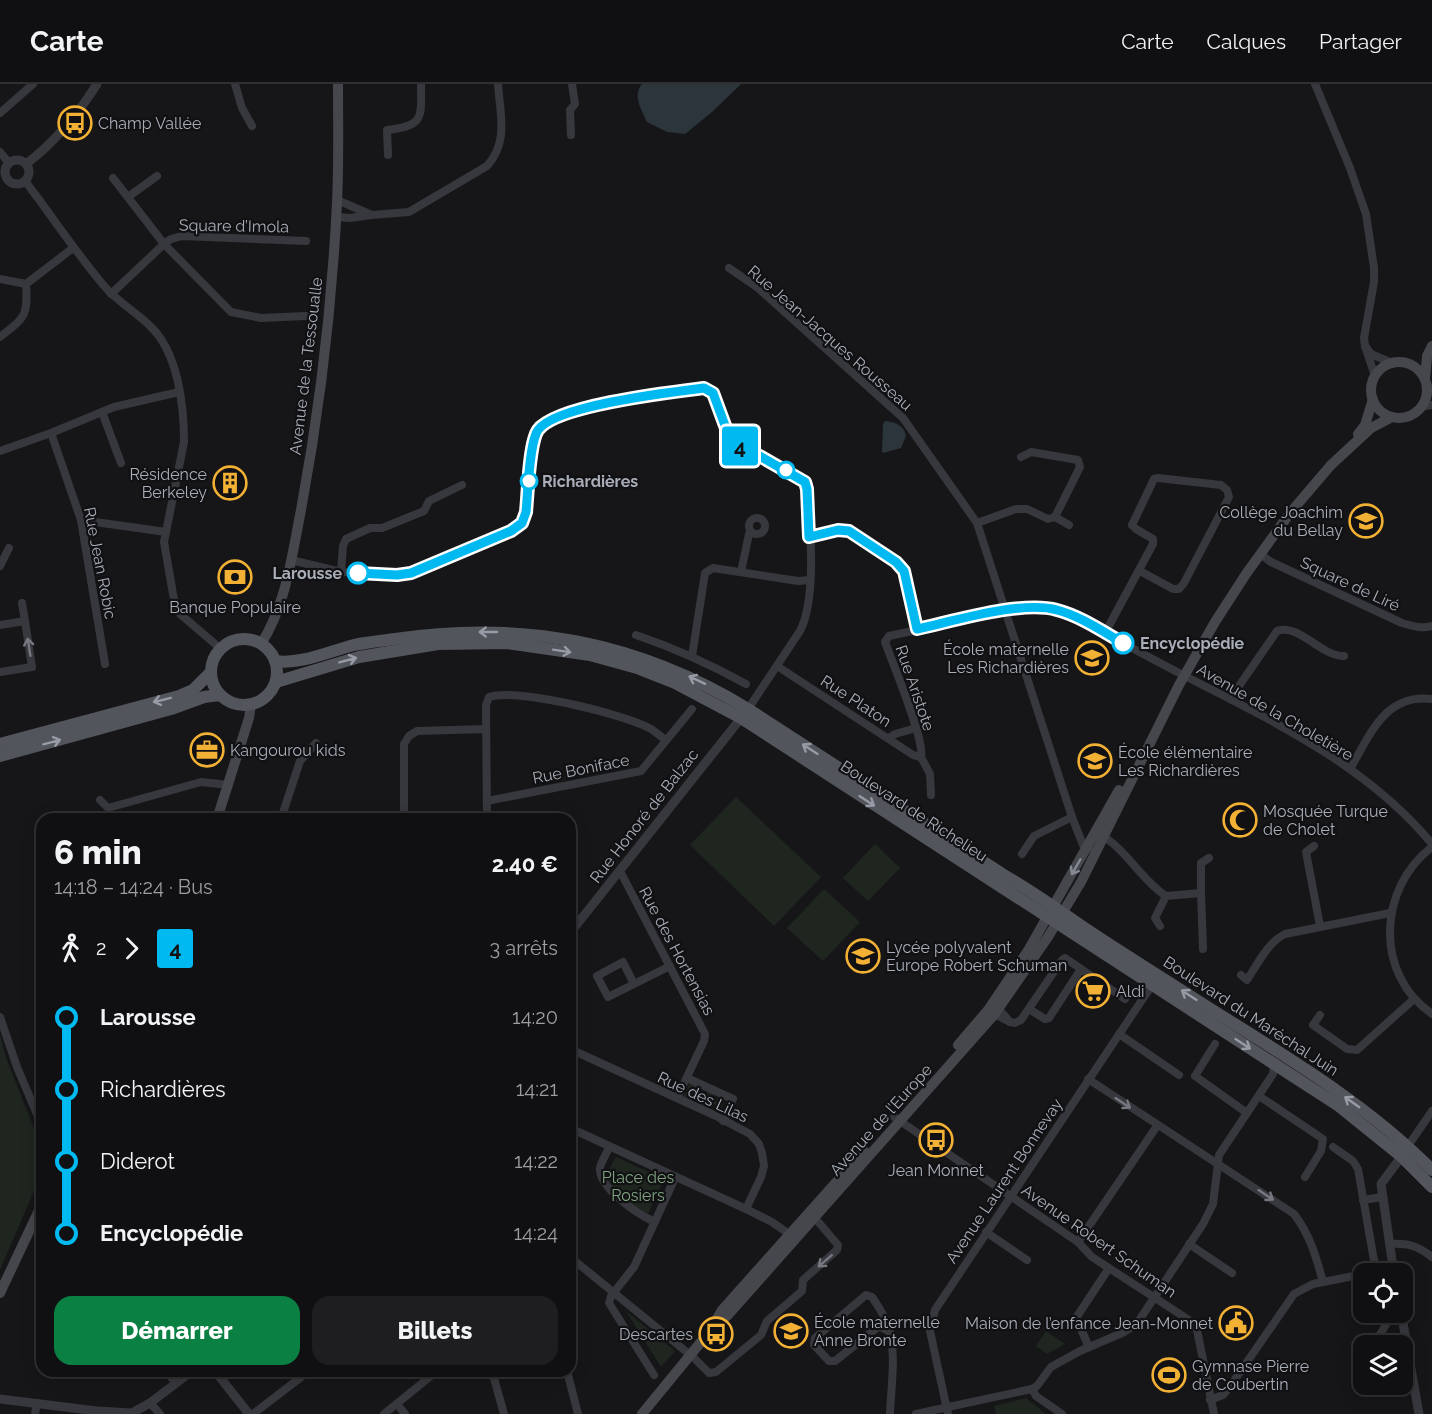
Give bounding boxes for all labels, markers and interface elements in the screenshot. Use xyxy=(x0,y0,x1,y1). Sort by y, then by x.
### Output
text: Carte xyxy=(30,25,103,58)
text: Carte xyxy=(1121,29,1174,54)
text: Calques xyxy=(1207,29,1286,54)
text: Partager xyxy=(1319,29,1402,54)
bus stop icon: Champ Vallée xyxy=(57,105,93,141)
place label: Champ Vallée xyxy=(98,114,201,133)
street label: Square d’Imola xyxy=(179,216,289,236)
street label: Rue Jean-Jacques Rousseau xyxy=(744,261,916,415)
street label: Avenue de la Tessoualle xyxy=(286,276,326,456)
line badge: 4 xyxy=(720,426,760,466)
text: 4 xyxy=(734,434,746,459)
unlabelled marker xyxy=(777,461,795,479)
place label: Résidence Berkeley xyxy=(129,465,207,502)
building icon: Résidence Berkeley xyxy=(212,465,248,501)
marker: Richardières xyxy=(520,472,538,490)
place label: Richardières xyxy=(542,472,638,491)
place label: Collège Joachim du Bellay xyxy=(1219,503,1343,540)
school or university icon: Collège Joachim du Bellay xyxy=(1348,503,1384,539)
street label: Rue Jean Robic xyxy=(80,505,120,621)
street label: Square de Liré xyxy=(1297,553,1403,615)
bank icon: Banque Populaire xyxy=(217,559,253,595)
marker: Larousse xyxy=(347,562,369,584)
place label: Larousse xyxy=(272,564,342,583)
place label: Banque Populaire xyxy=(169,598,301,617)
one-way arrow xyxy=(478,626,498,638)
marker: Encyclopédie xyxy=(1112,632,1134,654)
place label: Encyclopédie xyxy=(1140,634,1245,653)
one-way arrow xyxy=(24,638,35,658)
place label: École maternelle Les Richardières xyxy=(943,639,1069,677)
school or university icon: École maternelle Les Richardières xyxy=(1074,640,1110,676)
street label: Rue Aristote xyxy=(891,643,939,733)
one-way arrow xyxy=(552,646,572,657)
one-way arrow xyxy=(338,654,357,665)
street label: Avenue de la Choletière xyxy=(1193,659,1357,765)
street label: Rue Platon xyxy=(817,671,895,731)
one-way arrow xyxy=(688,674,706,686)
one-way arrow xyxy=(153,695,172,707)
office icon: Kangourou kids xyxy=(189,732,225,768)
one-way arrow xyxy=(42,736,61,747)
place label: Kangourou kids xyxy=(230,741,346,760)
place label: École élémentaire Les Richardières xyxy=(1118,742,1252,780)
one-way arrow xyxy=(802,743,819,755)
school or university icon: École élémentaire Les Richardières xyxy=(1077,743,1113,779)
street label: Rue Honoré de Balzac xyxy=(586,745,702,887)
street label: Rue Boniface xyxy=(531,750,631,788)
street label: Boulevard de Richelieu xyxy=(837,756,991,866)
one-way arrow xyxy=(858,795,875,807)
mosque icon: Mosquée Turque de Cholet xyxy=(1222,802,1258,838)
place label: Mosquée Turque de Cholet xyxy=(1263,802,1388,839)
text: 6 min xyxy=(54,833,142,872)
text: 2.40 € xyxy=(492,851,558,877)
one-way arrow xyxy=(1069,858,1081,875)
text: 14:18 – 14:24 · Bus xyxy=(54,875,213,899)
street label: Rue des Hortensias xyxy=(635,883,719,1019)
icon: walk xyxy=(54,932,87,965)
icon: forward xyxy=(115,932,148,965)
text: 2 xyxy=(96,936,106,960)
text: 4 xyxy=(169,936,181,961)
text: 3 arrêts xyxy=(490,936,558,960)
school or university icon: Lycée polyvalent Europe Robert Schuman xyxy=(845,938,881,974)
place label: Lycée polyvalent Europe Robert Schuman xyxy=(886,938,1067,975)
street label: Boulevard du Maréchal Juin xyxy=(1160,952,1342,1080)
supermarket icon: Aldi xyxy=(1075,973,1111,1009)
place label: Aldi xyxy=(1116,982,1145,1001)
one-way arrow xyxy=(1181,989,1198,1001)
text: Larousse xyxy=(100,1004,196,1030)
text: 14:20 xyxy=(512,1005,558,1029)
one-way arrow xyxy=(1234,1039,1251,1051)
street label: Avenue de l’Europe xyxy=(826,1060,936,1180)
street label: Rue des Lilas xyxy=(655,1068,752,1126)
text: Richardières xyxy=(100,1076,226,1102)
text: 14:21 xyxy=(516,1077,558,1101)
street label: Avenue Laurent Bonnevay xyxy=(942,1095,1066,1267)
one-way arrow xyxy=(1114,1096,1131,1109)
one-way arrow xyxy=(1344,1096,1360,1108)
bus stop icon: Jean Monnet xyxy=(918,1122,954,1158)
text: Diderot xyxy=(100,1148,175,1174)
text: 14:22 xyxy=(514,1149,558,1173)
place label: Jean Monnet xyxy=(888,1161,985,1180)
park label: Place des Rosiers xyxy=(602,1168,674,1205)
street label: Avenue Robert Schuman xyxy=(1018,1180,1180,1302)
one-way arrow xyxy=(1257,1189,1274,1201)
text: Encyclopédie xyxy=(100,1220,243,1246)
text: 14:24 xyxy=(513,1221,558,1245)
one-way arrow xyxy=(818,1254,833,1268)
map controls xyxy=(1353,1263,1413,1395)
button: locate xyxy=(1353,1263,1413,1323)
button: Démarrer xyxy=(54,1296,300,1365)
button: Billets xyxy=(312,1296,558,1365)
public building icon: Maison de l’enfance Jean-Monnet xyxy=(1218,1305,1254,1341)
place label: École maternelle Anne Bronte xyxy=(814,1312,940,1350)
school or university icon: École maternelle Anne Bronte xyxy=(773,1313,809,1349)
place label: Maison de l’enfance Jean-Monnet xyxy=(965,1314,1214,1333)
bus stop icon: Descartes xyxy=(698,1316,734,1352)
place label: Descartes xyxy=(619,1325,693,1344)
button: layers xyxy=(1353,1335,1413,1395)
sports icon: Gymnase Pierre de Coubertin xyxy=(1151,1357,1187,1393)
place label: Gymnase Pierre de Coubertin xyxy=(1192,1357,1309,1394)

